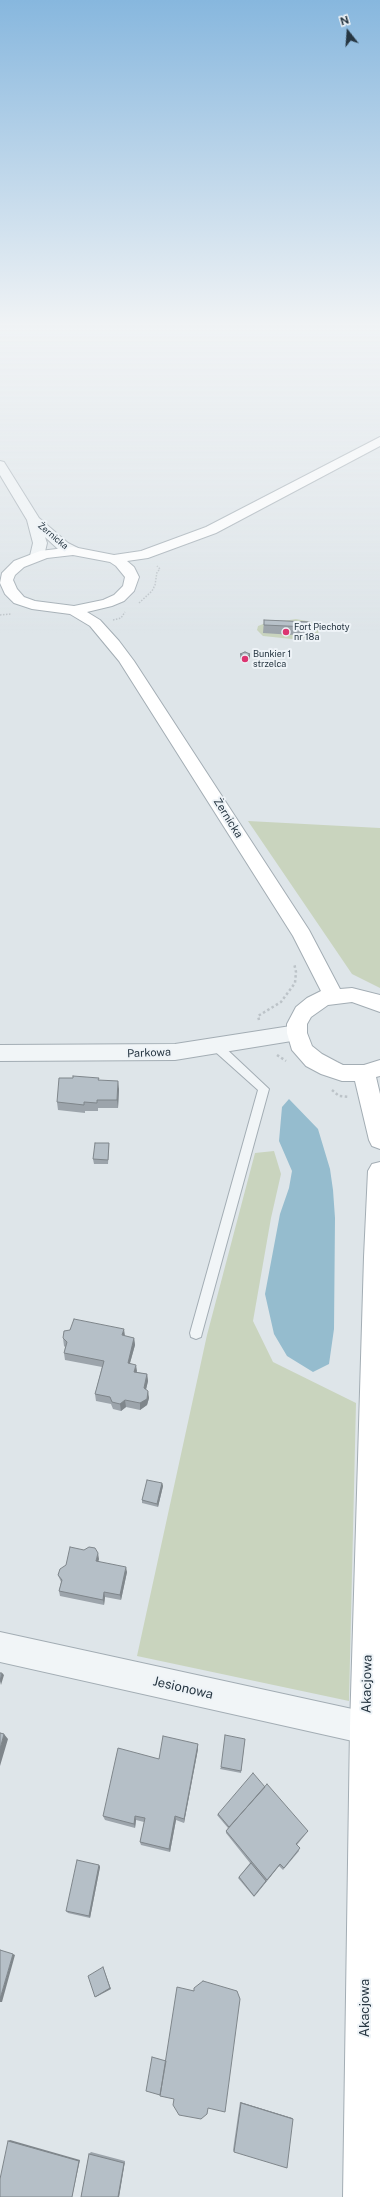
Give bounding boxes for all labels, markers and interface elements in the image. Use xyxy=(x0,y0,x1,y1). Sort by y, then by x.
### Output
north arrow xyxy=(328,12,368,52)
text: N xyxy=(339,14,350,28)
street label: Żernicka xyxy=(36,520,70,552)
place label: Fort Piechoty nr 18a xyxy=(294,622,350,643)
marker: Fort Piechoty nr 18a xyxy=(281,627,291,637)
place label: Bunkier 1 strzelca xyxy=(253,649,291,670)
marker: Bunkier 1 strzelca xyxy=(240,654,250,664)
street label: Żernicka xyxy=(211,796,245,840)
street label: Parkowa xyxy=(127,1046,171,1060)
street label: Akacjowa xyxy=(359,1655,375,1713)
street label: Jesionowa xyxy=(151,1673,215,1703)
street label: Akacjowa xyxy=(357,1979,373,2037)

